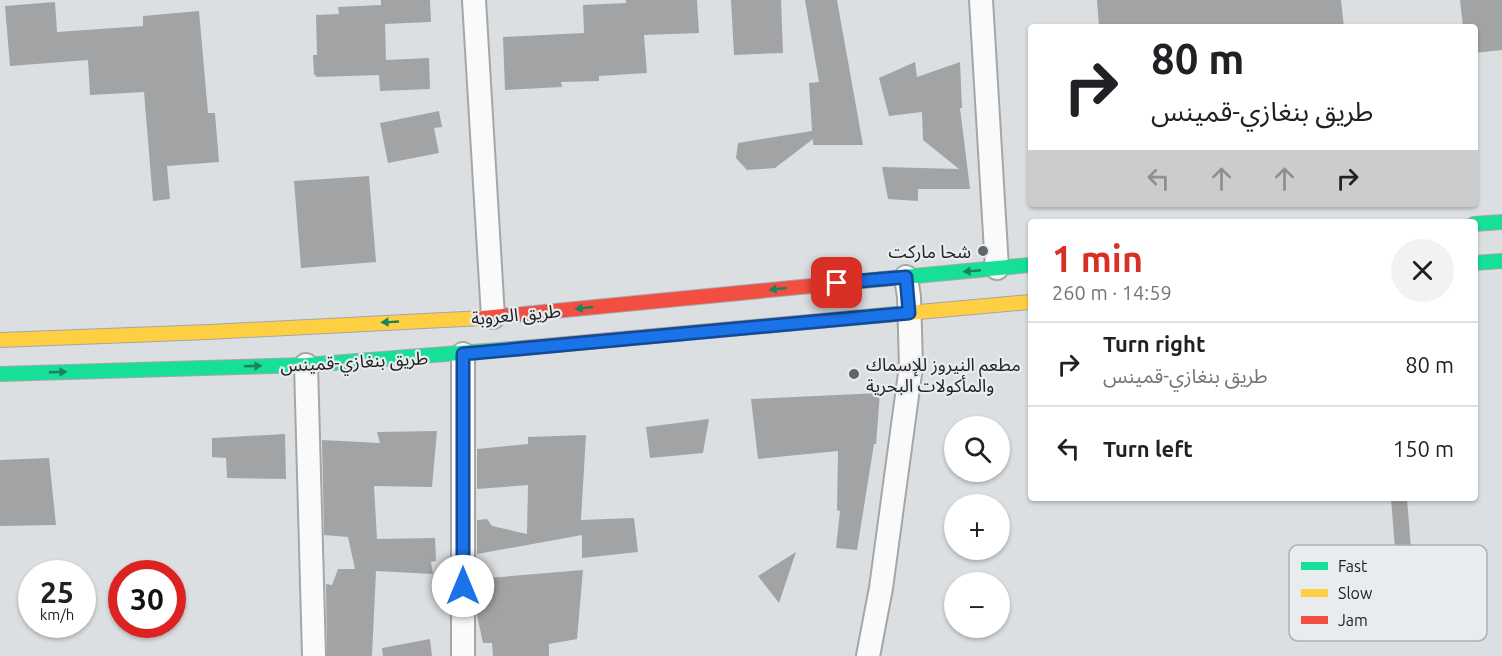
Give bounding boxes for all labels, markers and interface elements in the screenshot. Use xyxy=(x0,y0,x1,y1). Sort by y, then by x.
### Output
text: 80 m xyxy=(1151,35,1245,82)
icon: right xyxy=(1052,48,1130,126)
text: طريق بنغازي-قمينس xyxy=(1151,96,1373,126)
icon: left xyxy=(1142,162,1175,195)
icon: ahead xyxy=(1205,162,1238,195)
icon: ahead xyxy=(1268,162,1301,195)
icon: right xyxy=(1331,162,1364,195)
text: 1 min xyxy=(1052,238,1143,279)
button: close xyxy=(1391,239,1454,302)
place label: شحا ماركت xyxy=(888,241,971,263)
marker: شحا ماركت xyxy=(976,244,990,258)
pin xyxy=(811,257,862,308)
icon: arrive xyxy=(820,266,853,299)
one-way arrow xyxy=(963,266,982,276)
text: 260 m · 14:59 xyxy=(1052,281,1172,304)
one-way arrow xyxy=(769,284,788,294)
street label: طريق العروبة xyxy=(470,300,562,330)
one-way arrow xyxy=(574,303,593,313)
one-way arrow xyxy=(380,318,399,327)
text: Turn right xyxy=(1103,331,1205,356)
street label: طريق بنغازي-قمينس xyxy=(280,347,429,379)
icon: right xyxy=(1052,348,1085,381)
text: 80 m xyxy=(1405,352,1454,377)
place label: مطعم النيروز للإسماك والمأكولات البحرية xyxy=(866,354,1021,397)
one-way arrow xyxy=(244,362,263,371)
text: طريق بنغازي-قمينس xyxy=(1103,364,1268,387)
one-way arrow xyxy=(49,367,68,377)
marker: مطعم النيروز للإسماك والمأكولات البحرية xyxy=(847,367,861,381)
map controls xyxy=(944,416,1010,638)
button: search xyxy=(944,416,1010,482)
icon: left xyxy=(1052,432,1085,465)
text: Turn left xyxy=(1103,436,1193,461)
text: 150 m xyxy=(1393,436,1454,461)
button: + xyxy=(944,494,1010,560)
legend xyxy=(1289,545,1487,641)
position arrow xyxy=(431,554,495,618)
text: Fast xyxy=(1338,557,1368,575)
speed limit sign: 30 xyxy=(108,560,186,638)
button: − xyxy=(944,572,1010,638)
text: 25 xyxy=(40,575,74,609)
text: Slow xyxy=(1338,584,1373,602)
text: km/h xyxy=(40,606,74,623)
text: Jam xyxy=(1338,611,1368,629)

